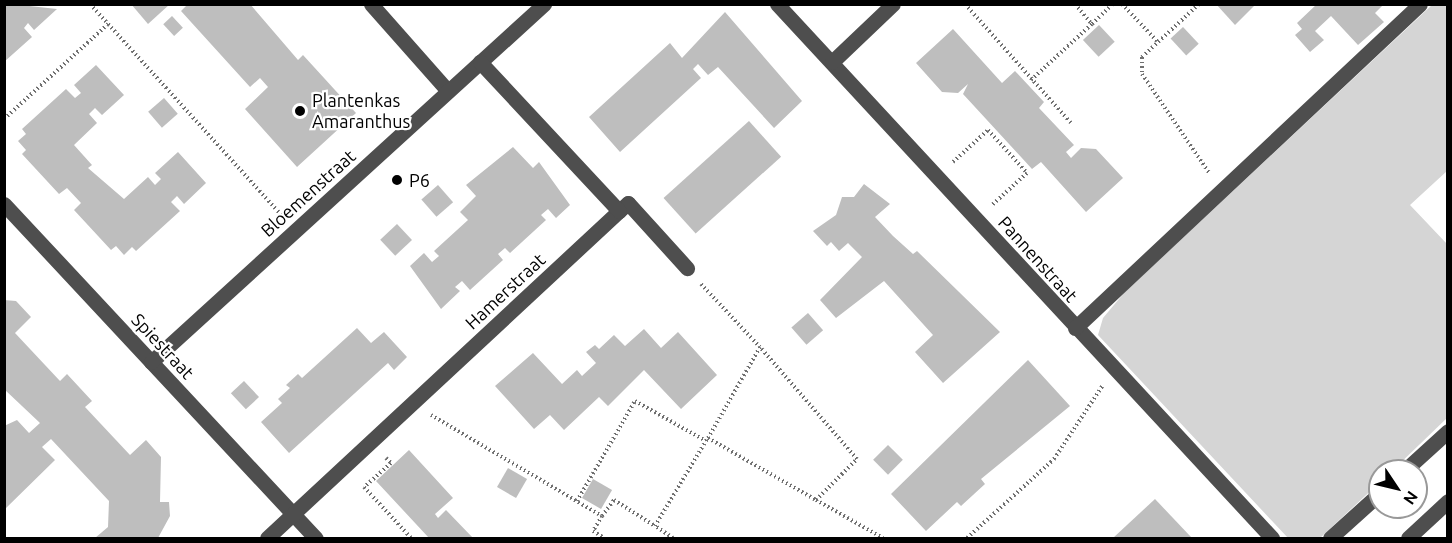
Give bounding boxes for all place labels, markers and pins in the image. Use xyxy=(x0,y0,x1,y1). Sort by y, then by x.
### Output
place label: Plantenkas Amaranthus xyxy=(312,90,410,132)
marker: Plantenkas Amaranthus xyxy=(293,104,307,118)
place label: P6 xyxy=(409,169,430,191)
marker: P6 xyxy=(390,173,404,187)

